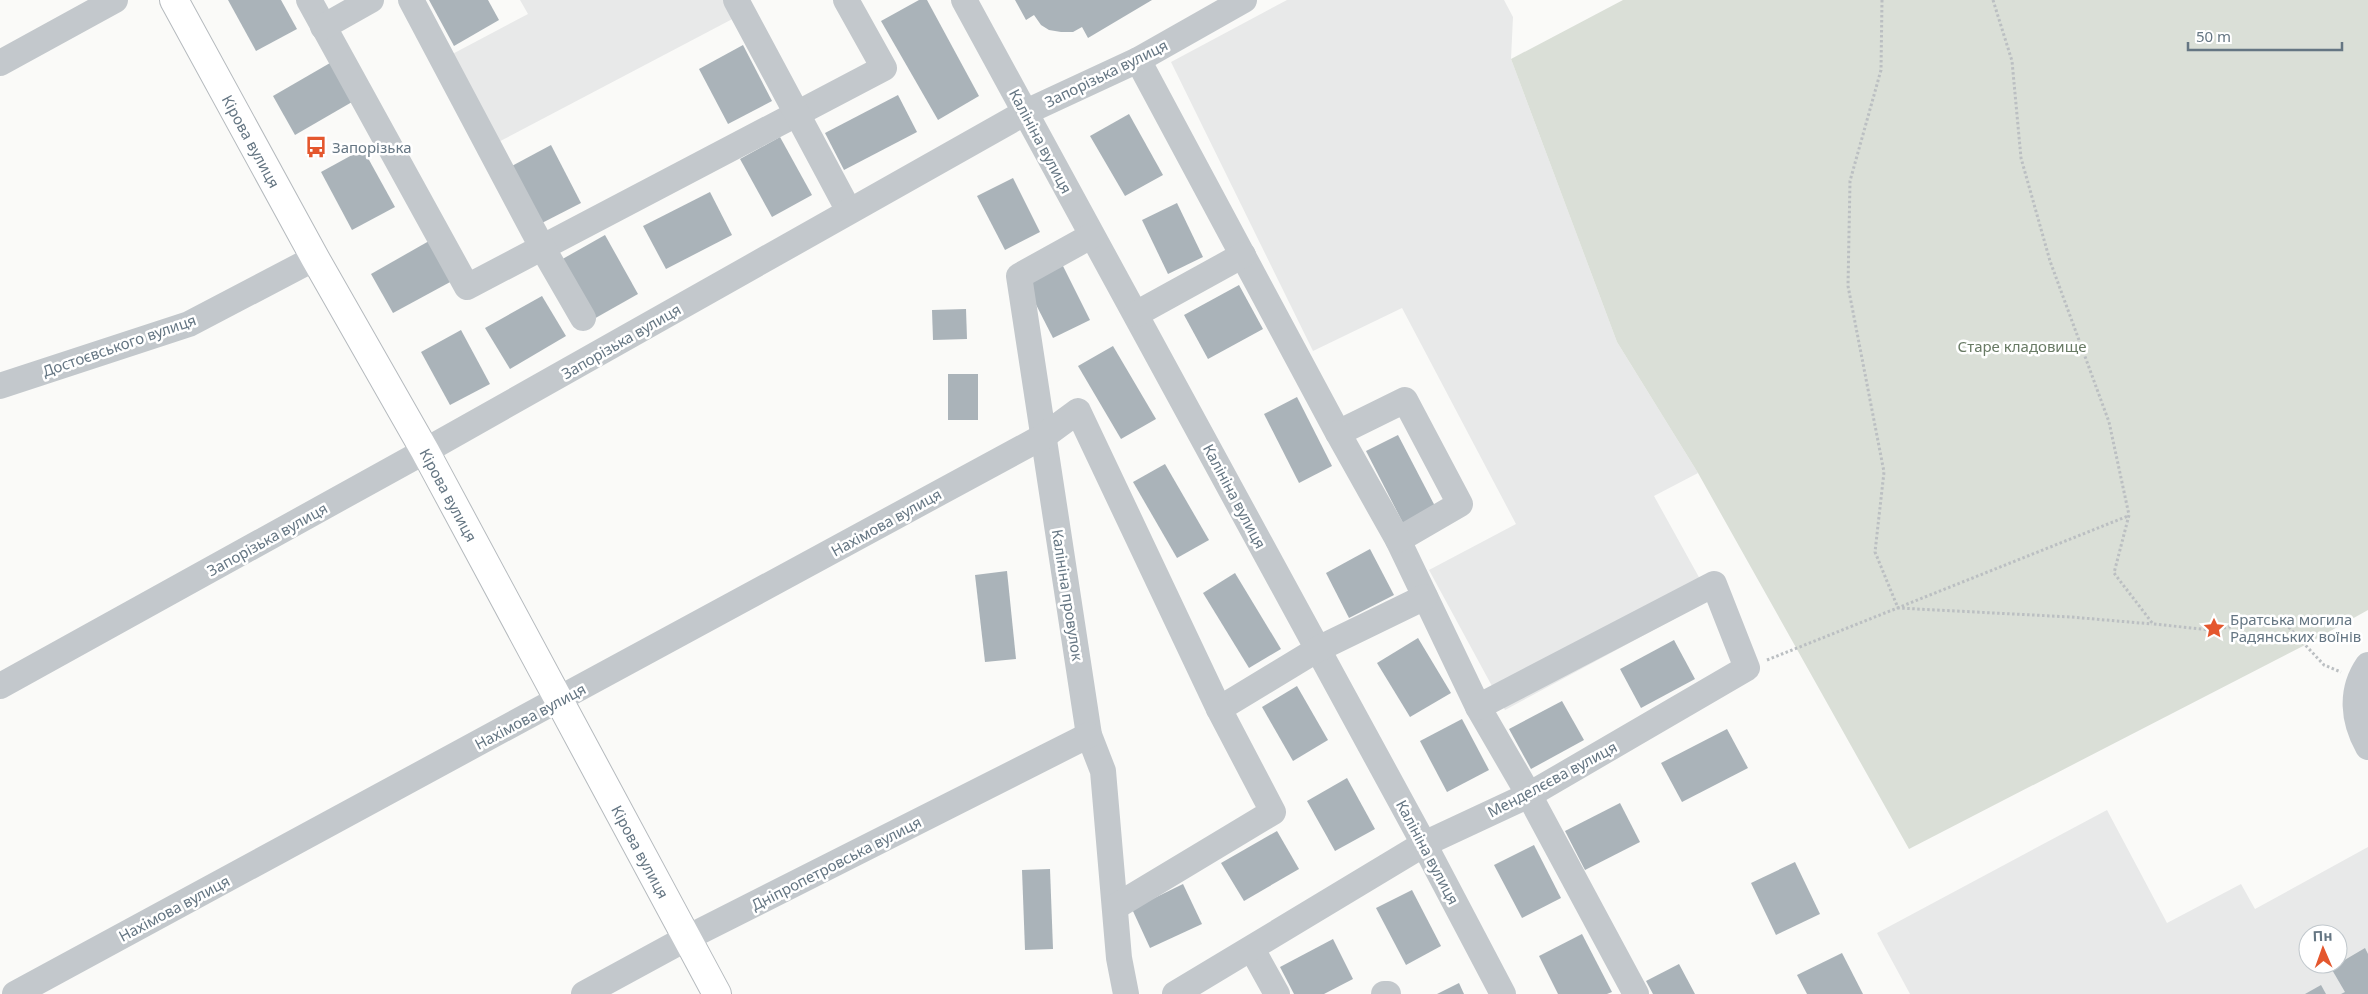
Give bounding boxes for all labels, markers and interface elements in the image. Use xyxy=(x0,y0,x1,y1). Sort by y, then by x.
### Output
scale bar xyxy=(2188,20,2342,52)
text: 50 m xyxy=(2196,26,2231,46)
street label: Запорізька вулиця xyxy=(1041,35,1171,111)
street label: Калініна вулиця xyxy=(1005,85,1077,197)
street label: Кірова вулиця xyxy=(218,91,285,191)
bus stop icon: Запорізька xyxy=(303,134,329,160)
place label: Запорізька xyxy=(332,137,412,157)
street label: Запорізька вулиця xyxy=(558,299,684,383)
street label: Достоєвського вулиця xyxy=(39,309,199,381)
park label: Старе кладовище xyxy=(1958,336,2086,356)
street label: Калініна вулиця xyxy=(1199,440,1271,552)
street label: Кірова вулиця xyxy=(415,445,482,545)
street label: Нахімова вулиця xyxy=(827,483,945,561)
street label: Запорізька вулиця xyxy=(203,498,331,580)
street label: Калініна провулок xyxy=(1048,528,1088,662)
place label: Братська могила Радянських воїнів xyxy=(2230,609,2361,646)
place icon: Братська могила Радянських воїнів xyxy=(2201,615,2227,641)
street label: Нахімова вулиця xyxy=(471,678,589,754)
street label: Менделєєва вулиця xyxy=(1484,736,1620,822)
street label: Калініна вулиця xyxy=(1392,796,1464,908)
street label: Кірова вулиця xyxy=(607,801,674,902)
street label: Дніпропетровська вулиця xyxy=(748,811,924,915)
street label: Нахімова вулиця xyxy=(115,870,233,946)
north arrow xyxy=(2298,924,2348,974)
text: Пн xyxy=(2312,926,2333,945)

